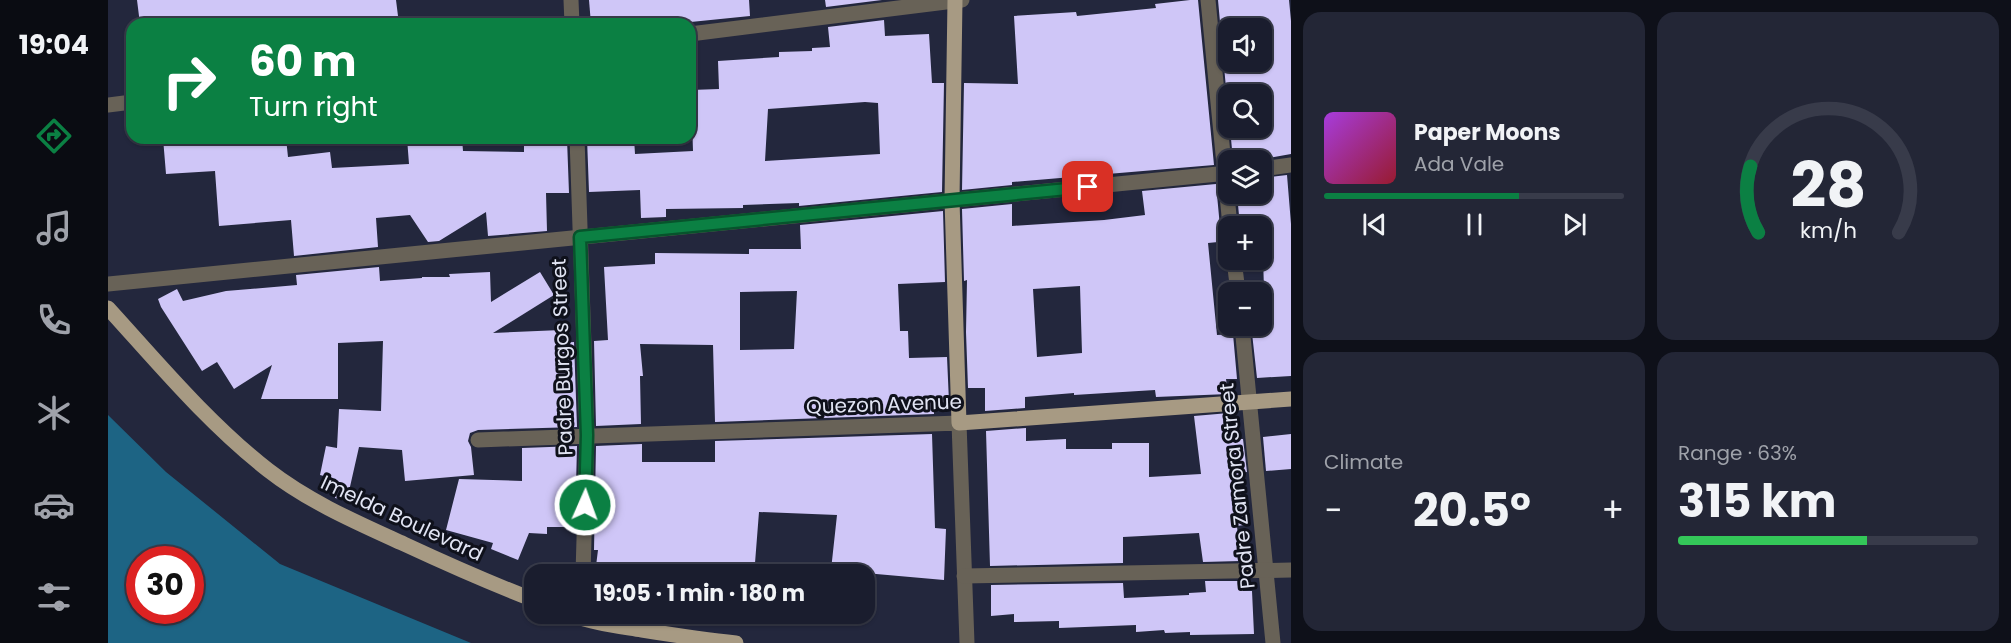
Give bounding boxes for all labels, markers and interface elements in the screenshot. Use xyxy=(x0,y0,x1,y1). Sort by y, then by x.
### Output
map controls xyxy=(1218,18,1272,336)
button: sound xyxy=(1218,18,1272,72)
text: 19:04 xyxy=(19,26,89,63)
text: 60 m xyxy=(249,32,357,91)
icon: right xyxy=(150,42,228,120)
button: search xyxy=(1218,84,1272,138)
text: Turn right xyxy=(249,88,378,125)
icon: directions xyxy=(33,115,75,157)
text: Paper Moons xyxy=(1414,117,1561,148)
text: 28 xyxy=(1790,141,1866,229)
button: layers xyxy=(1218,150,1272,204)
text: Ada Vale xyxy=(1414,150,1504,178)
pin xyxy=(1062,161,1113,212)
icon: arrive xyxy=(1071,170,1104,203)
icon: music xyxy=(33,207,75,249)
icon: previous xyxy=(1358,208,1391,241)
icon: pause xyxy=(1458,208,1491,241)
icon: next xyxy=(1558,208,1591,241)
button: + xyxy=(1218,216,1272,270)
text: km/h xyxy=(1799,216,1857,247)
street label: Padre Burgos Street xyxy=(545,258,579,456)
button: − xyxy=(1218,282,1272,336)
icon: phone xyxy=(33,299,75,341)
street label: Padre Zamora Street xyxy=(1212,382,1262,590)
street label: Quezon Avenue xyxy=(806,387,962,421)
icon: climate xyxy=(33,392,75,434)
text: Range · 63% xyxy=(1678,439,1797,467)
text: Climate xyxy=(1324,448,1403,476)
street label: Imelda Boulevard xyxy=(316,468,488,568)
text: 315 km xyxy=(1678,470,1836,533)
position arrow xyxy=(553,473,617,537)
text: 20.5° xyxy=(1413,479,1531,542)
icon: car xyxy=(33,484,75,526)
text: − xyxy=(1324,487,1342,534)
text: + xyxy=(1601,487,1624,534)
speed limit sign: 30 xyxy=(126,546,204,624)
icon: filters xyxy=(33,576,75,618)
text: 19:05 · 1 min · 180 m xyxy=(594,578,805,609)

